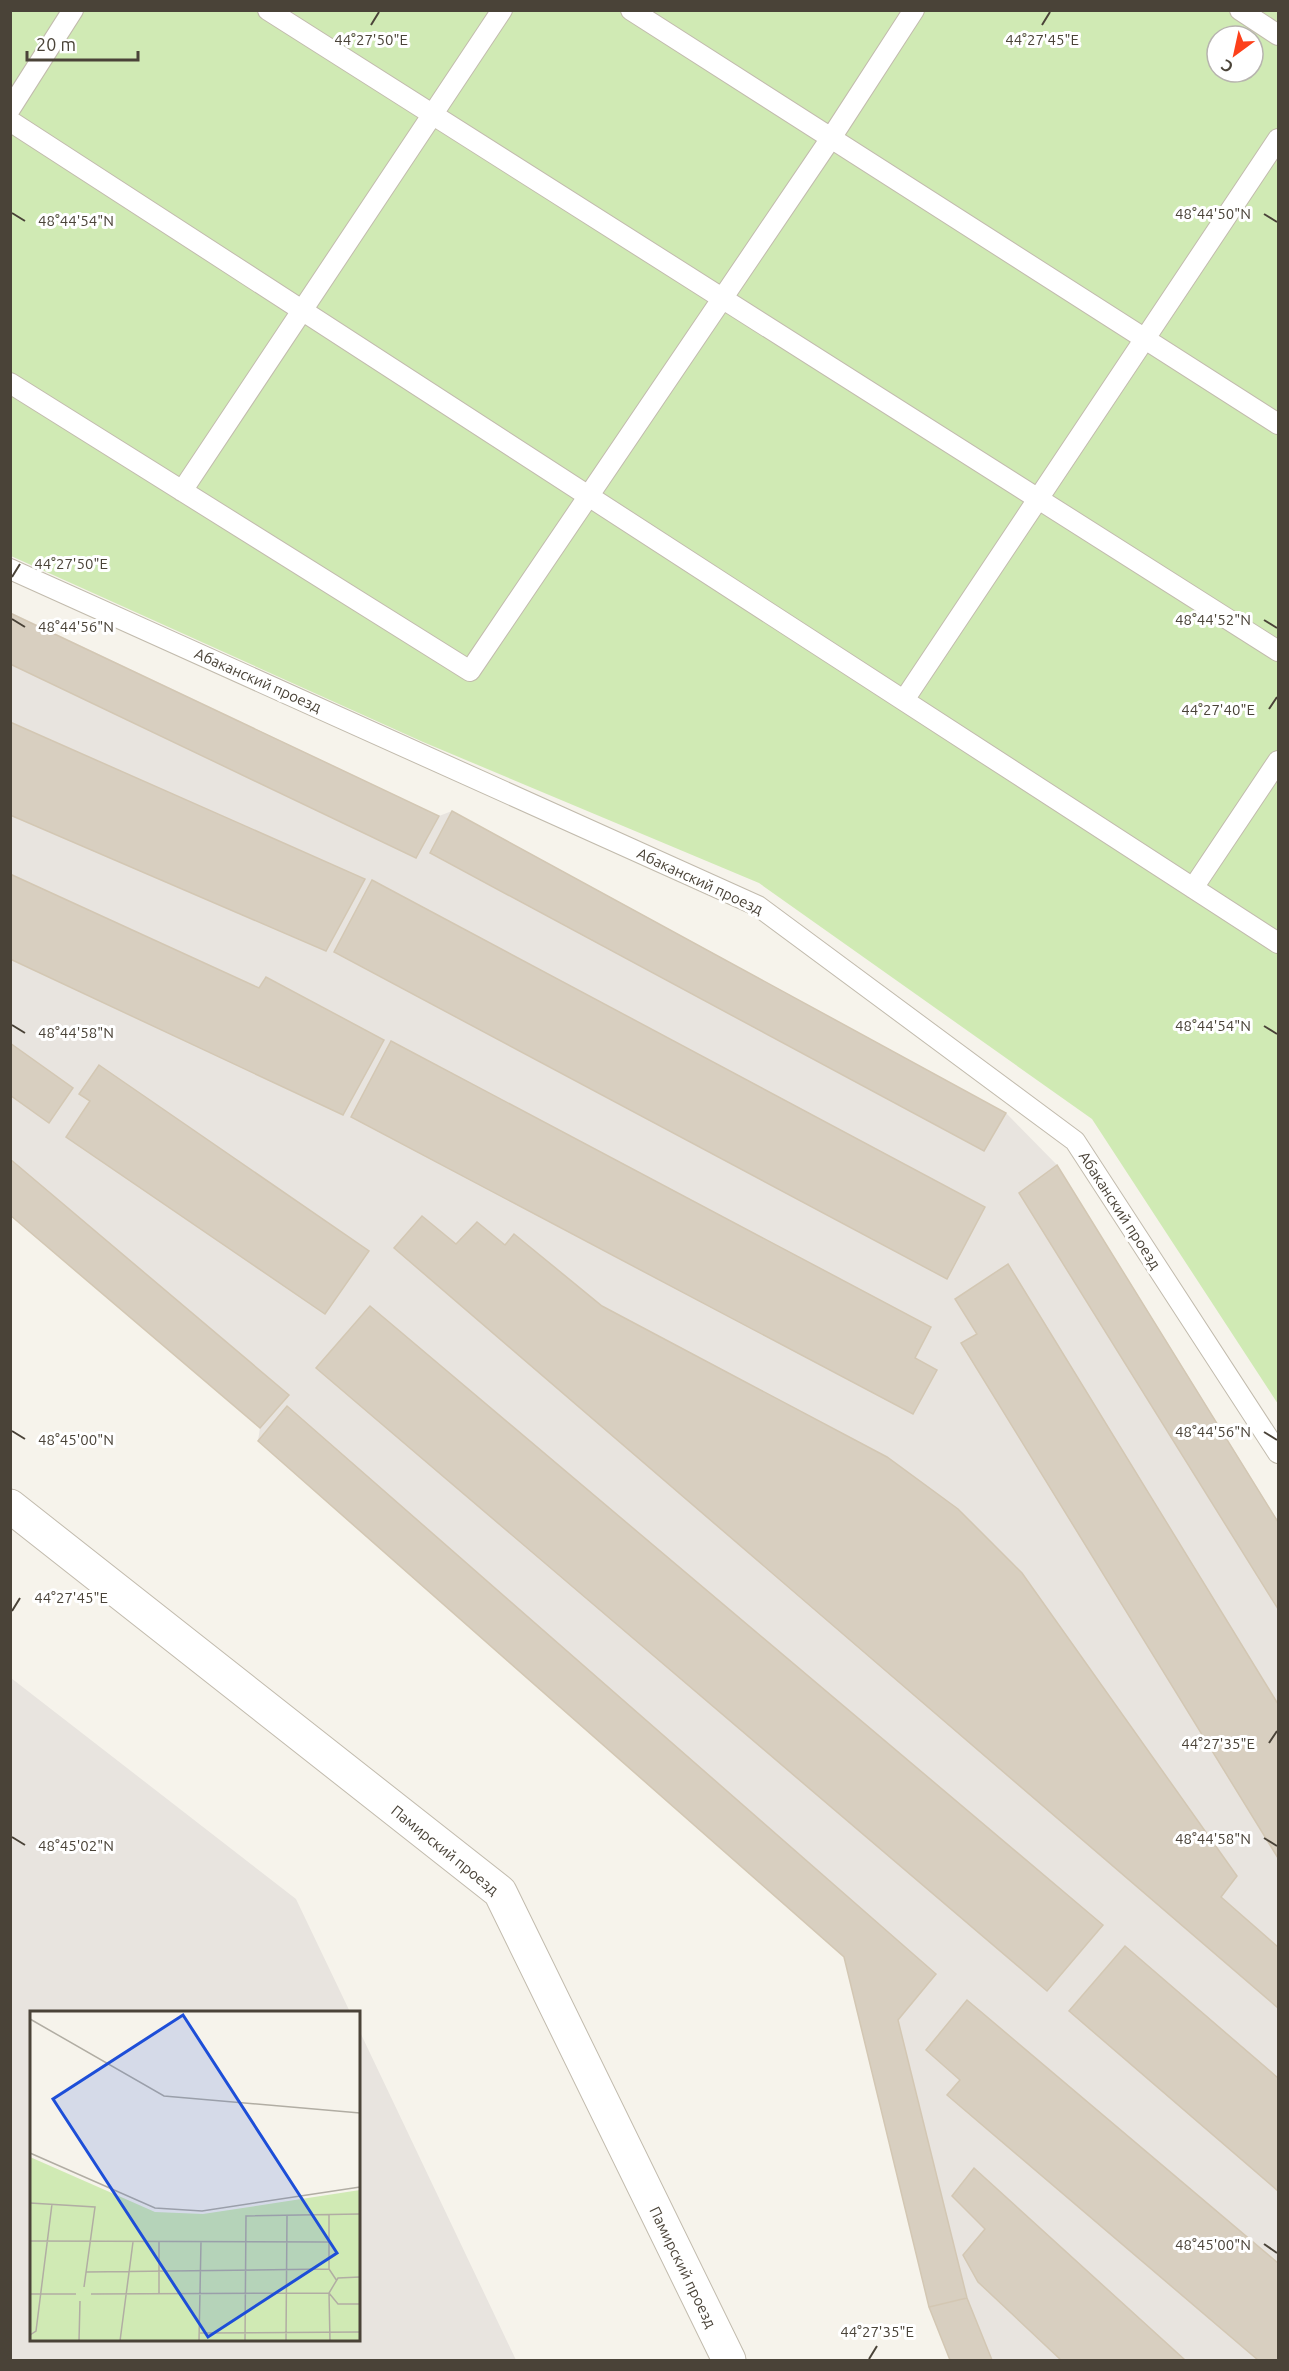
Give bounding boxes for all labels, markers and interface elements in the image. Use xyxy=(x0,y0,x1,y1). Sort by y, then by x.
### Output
scale bar xyxy=(27,24,138,62)
north arrow xyxy=(1205,24,1265,84)
text: 44°27'50"E xyxy=(334,31,408,48)
text: 44°27'45"E xyxy=(1005,31,1079,48)
text: 20 m xyxy=(36,34,76,54)
text: С xyxy=(1218,56,1236,77)
text: 48°44'50"N xyxy=(1175,205,1251,222)
text: 48°44'54"N xyxy=(38,212,114,229)
text: 44°27'50"E xyxy=(34,555,108,572)
text: 48°44'52"N xyxy=(1175,611,1251,628)
text: 48°44'56"N xyxy=(38,618,114,635)
street label: Абаканский проезд xyxy=(192,644,324,716)
text: 44°27'40"E xyxy=(1181,701,1255,718)
street label: Абаканский проезд xyxy=(634,844,766,918)
text: 48°44'54"N xyxy=(1175,1017,1251,1034)
text: 48°44'58"N xyxy=(38,1024,114,1041)
street label: Абаканский проезд xyxy=(1076,1148,1164,1272)
text: 48°44'56"N xyxy=(1175,1423,1251,1440)
text: 48°45'00"N xyxy=(38,1431,114,1448)
text: 44°27'45"E xyxy=(34,1589,108,1606)
text: 44°27'35"E xyxy=(1181,1735,1255,1752)
street label: Памирский проезд xyxy=(388,1802,502,1899)
text: 48°44'58"N xyxy=(1175,1830,1251,1847)
text: 48°45'02"N xyxy=(38,1837,114,1854)
inset map xyxy=(30,2011,360,2341)
street label: Памирский проезд xyxy=(646,2204,720,2331)
text: 48°45'00"N xyxy=(1175,2236,1251,2253)
text: 44°27'35"E xyxy=(840,2323,914,2340)

